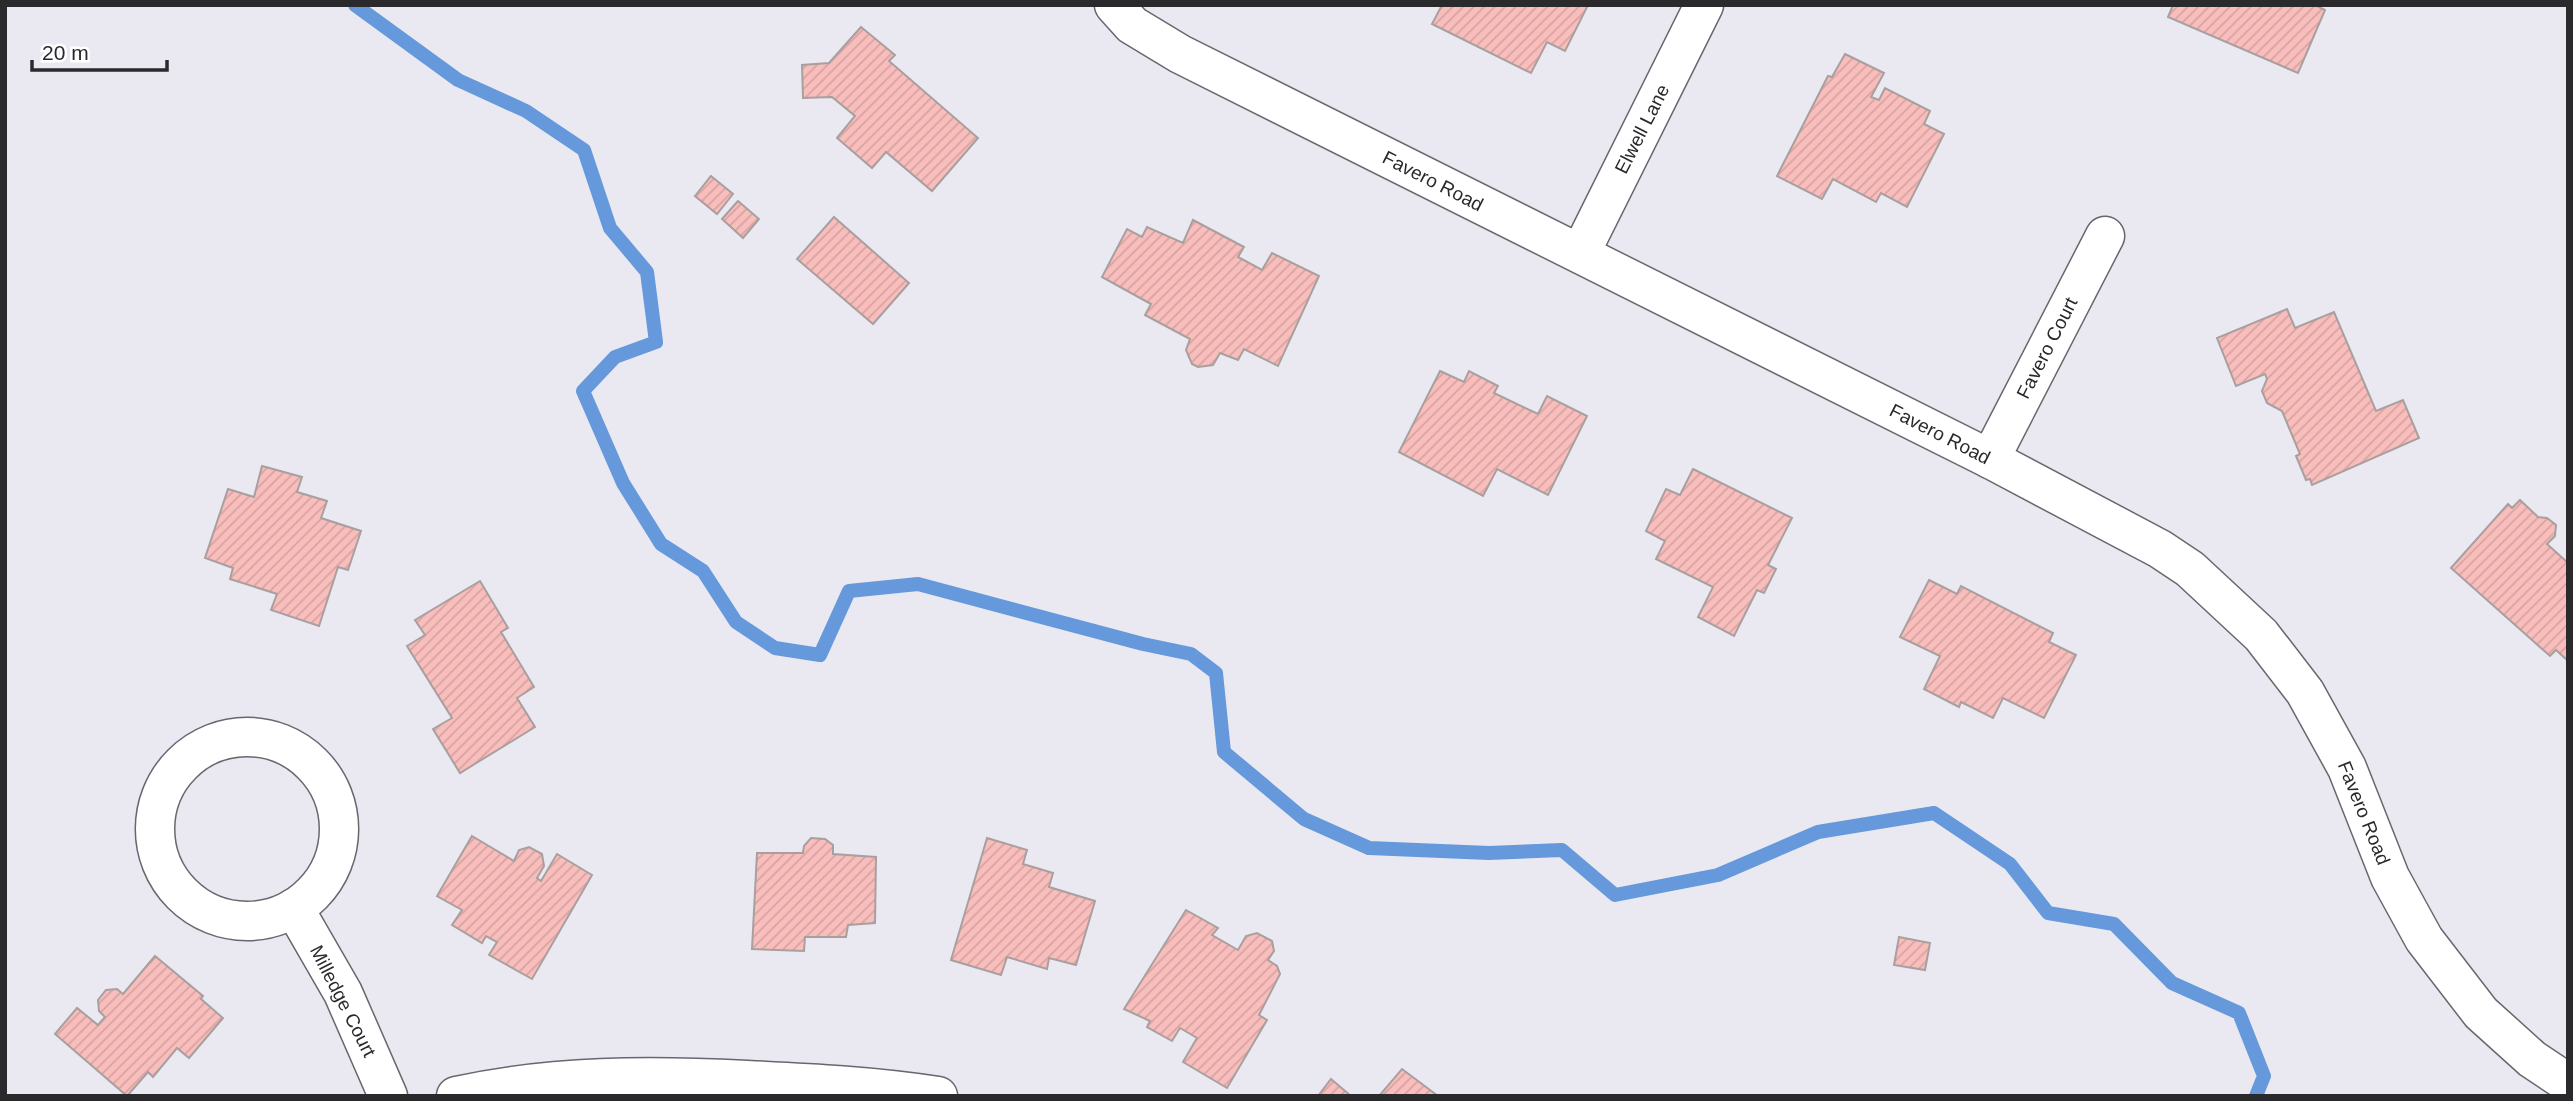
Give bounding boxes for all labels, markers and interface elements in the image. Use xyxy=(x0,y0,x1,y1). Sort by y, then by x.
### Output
scale bar xyxy=(32,28,166,72)
text: 20 m xyxy=(42,41,89,64)
street label: Elwell Lane xyxy=(1611,81,1673,177)
street label: Favero Road xyxy=(1379,147,1487,215)
street label: Favero Court xyxy=(2012,293,2082,402)
street label: Favero Road xyxy=(1886,400,1994,468)
street label: Favero Road xyxy=(2334,758,2394,868)
street label: Milledge Court xyxy=(306,942,380,1061)

